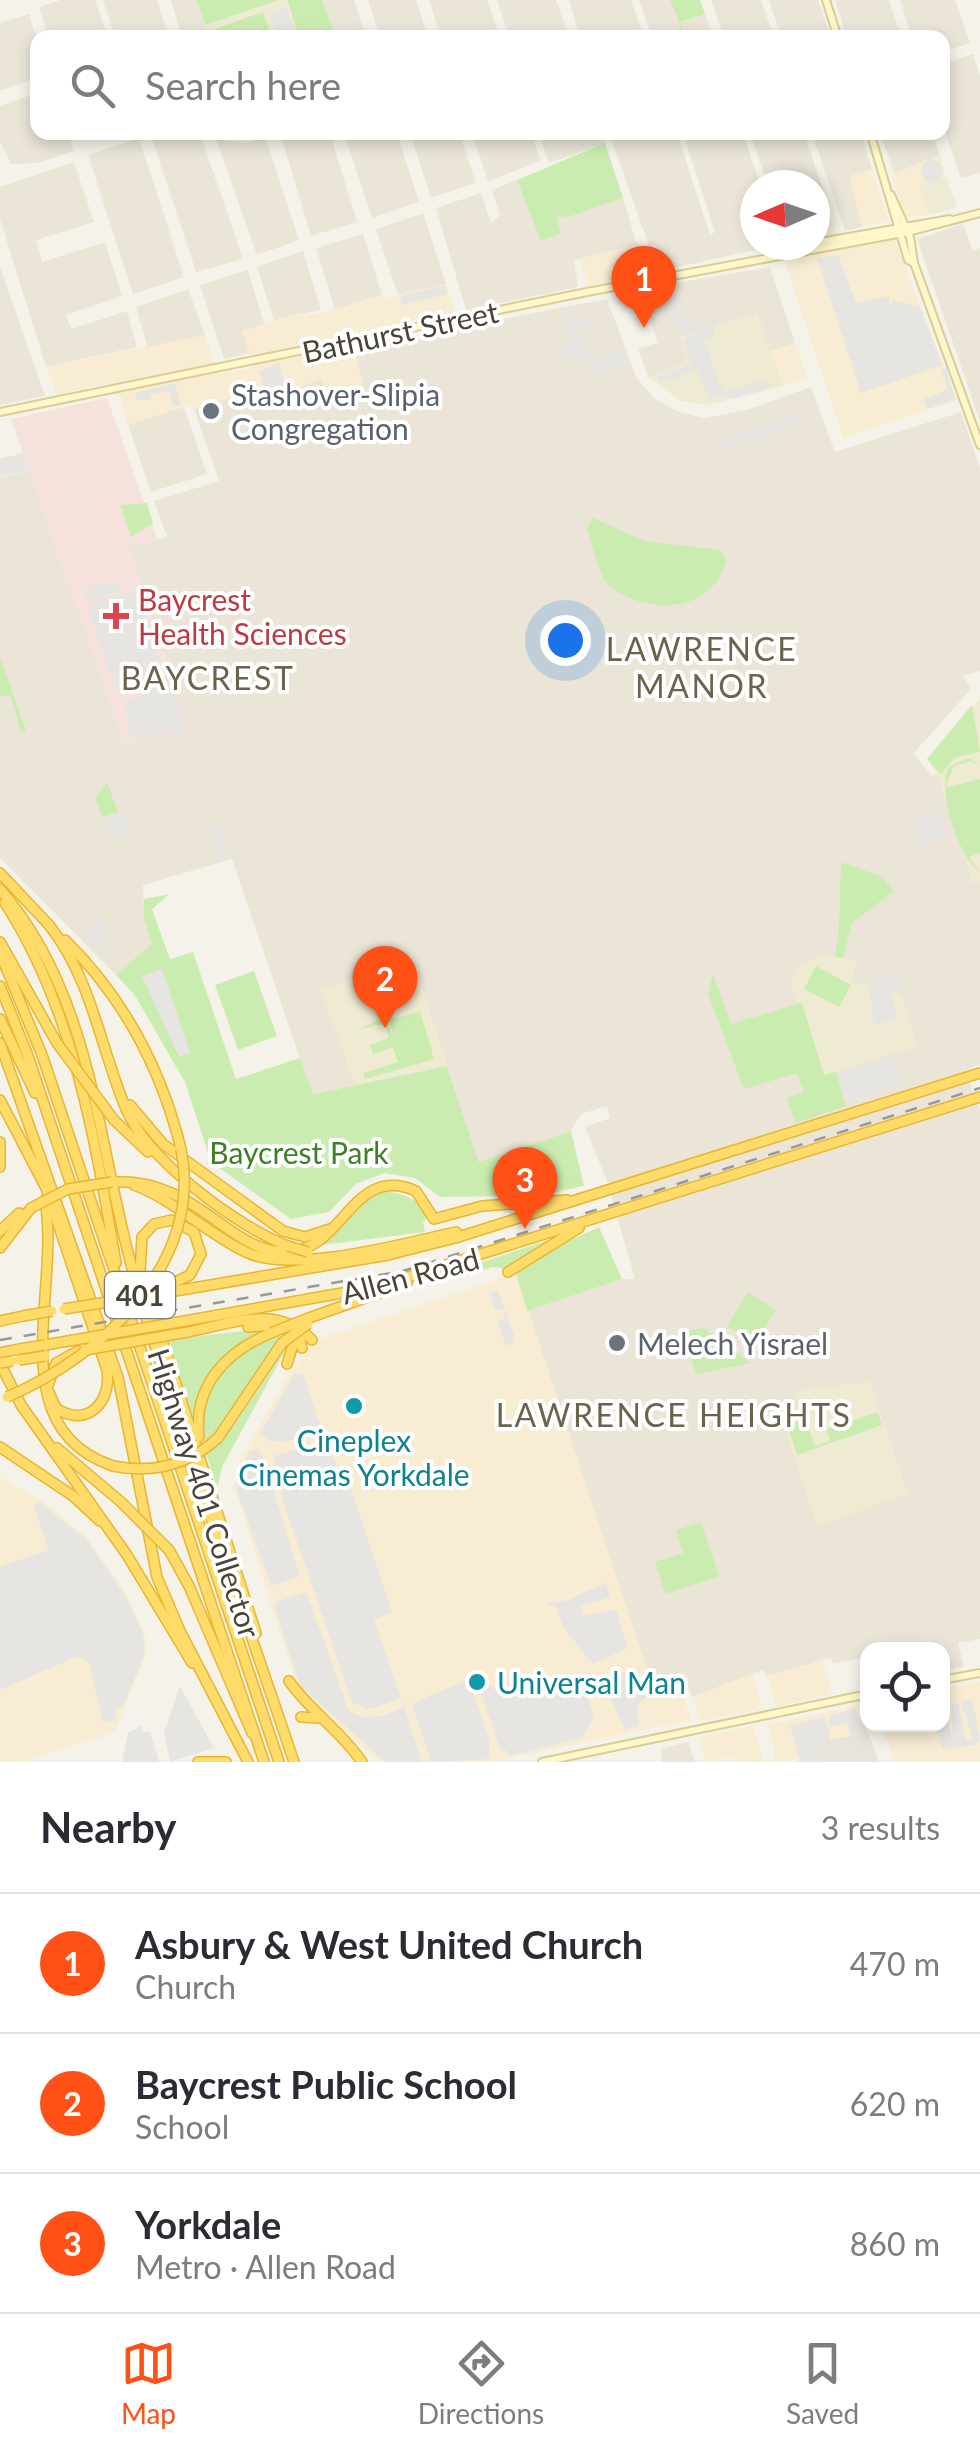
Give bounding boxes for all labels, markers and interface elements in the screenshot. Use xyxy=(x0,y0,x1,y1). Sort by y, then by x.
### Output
search box xyxy=(30,30,950,140)
icon: search xyxy=(65,58,120,113)
text: Search here xyxy=(145,62,341,108)
north arrow xyxy=(740,170,830,260)
pin: 1 xyxy=(612,245,676,328)
street label: Bathurst Street xyxy=(299,293,501,369)
place label: Stashover-Slipia Congregation xyxy=(231,376,440,446)
marker: Stashover-Slipia Congregation xyxy=(200,400,222,422)
place label: Baycrest Health Sciences xyxy=(138,581,347,651)
marker: Baycrest Health Sciences xyxy=(103,603,129,629)
your location xyxy=(540,615,591,666)
district label: LAWRENCE MANOR xyxy=(606,629,798,705)
district label: BAYCREST xyxy=(121,658,295,697)
pin: 2 xyxy=(352,946,418,1028)
park label: Baycrest Park xyxy=(209,1134,389,1170)
pin: 3 xyxy=(492,1146,558,1229)
street label: Allen Road xyxy=(337,1239,483,1311)
road number: 401 xyxy=(105,1272,175,1318)
place label: Melech Yisrael xyxy=(637,1325,828,1361)
marker: Melech Yisrael xyxy=(606,1332,628,1354)
street label: Highway 401 Collector xyxy=(141,1344,269,1642)
marker: Cineplex Cinemas Yorkdale xyxy=(343,1395,365,1417)
district label: LAWRENCE HEIGHTS xyxy=(496,1395,852,1434)
place label: Cineplex Cinemas Yorkdale xyxy=(238,1422,470,1492)
map controls xyxy=(860,1642,950,1732)
button: locate xyxy=(860,1642,950,1732)
place label: Universal Man xyxy=(497,1664,686,1700)
marker: Universal Man xyxy=(466,1671,488,1693)
text: Nearby xyxy=(40,1802,177,1852)
text: 3 results xyxy=(821,1808,940,1847)
text: Asbury & West United Church xyxy=(135,1921,643,1967)
text: 1 xyxy=(63,1944,82,1983)
text: 470 m xyxy=(850,1944,940,1983)
text: Church xyxy=(135,1967,236,2006)
text: Baycrest Public School xyxy=(135,2061,517,2107)
text: 2 xyxy=(63,2084,82,2123)
text: 620 m xyxy=(850,2084,940,2123)
text: School xyxy=(135,2107,229,2146)
text: Yorkdale xyxy=(135,2201,281,2247)
text: 3 xyxy=(63,2224,82,2263)
text: 860 m xyxy=(850,2224,940,2263)
text: Metro · Allen Road xyxy=(135,2247,396,2286)
tab: Map xyxy=(121,2336,176,2430)
tab: Directions xyxy=(418,2336,544,2430)
tab: Saved xyxy=(786,2336,859,2430)

